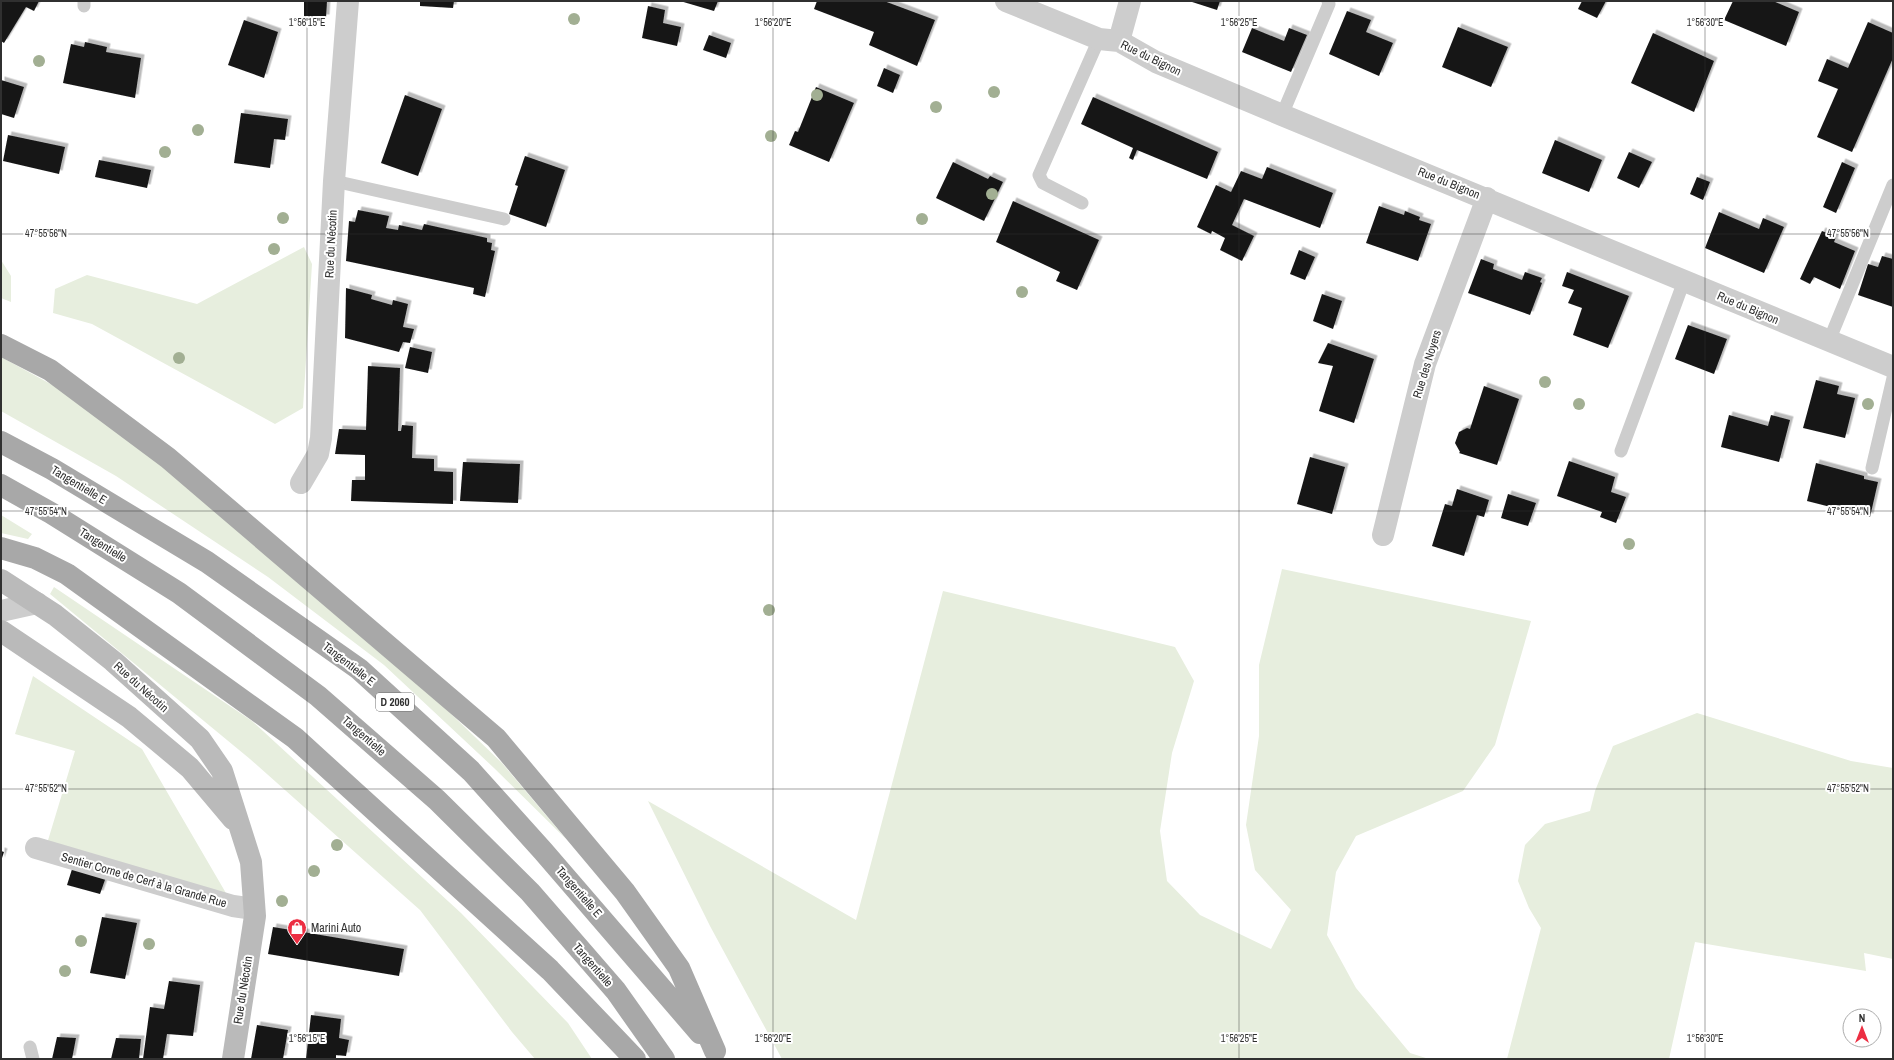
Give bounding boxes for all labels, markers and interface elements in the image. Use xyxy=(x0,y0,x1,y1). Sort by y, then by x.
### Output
text: 1°56'15"E xyxy=(289,16,325,29)
text: 1°56'20"E xyxy=(755,16,791,29)
text: 1°56'25"E xyxy=(1221,16,1257,29)
text: 1°56'30"E xyxy=(1687,16,1723,29)
street label: Rue du Bignon xyxy=(1118,36,1184,80)
street label: Rue du Bignon xyxy=(1416,163,1482,203)
street label: Rue du Nécotin xyxy=(321,209,341,279)
text: 47°55'56"N xyxy=(25,227,67,240)
text: 47°55'56"N xyxy=(1827,227,1869,240)
street label: Rue du Bignon xyxy=(1715,288,1781,328)
street label: Rue des Noyers xyxy=(1409,328,1445,400)
street label: Tangentielle E xyxy=(48,462,110,508)
text: 47°55'54"N xyxy=(25,505,67,518)
text: 47°55'54"N xyxy=(1827,505,1869,518)
street label: Tangentielle xyxy=(76,524,130,566)
street label: Tangentielle E xyxy=(319,638,379,690)
street label: Rue du Nécotin xyxy=(110,658,172,716)
road number: D 2060 xyxy=(376,693,414,711)
street label: Tangentielle xyxy=(339,712,389,760)
text: 47°55'52"N xyxy=(25,782,67,795)
text: 47°55'52"N xyxy=(1827,782,1869,795)
street label: Sentier Corne de Cerf à la Grande Rue xyxy=(60,849,228,911)
street label: Tangentielle E xyxy=(552,863,606,921)
shop icon: Marini Auto xyxy=(286,917,308,945)
place label: Marini Auto xyxy=(311,920,361,936)
street label: Tangentielle xyxy=(569,940,617,990)
street label: Rue du Nécotin xyxy=(230,955,256,1025)
north arrow xyxy=(1842,1008,1882,1048)
text: N xyxy=(1859,1011,1865,1025)
text: 1°56'15"E xyxy=(289,1032,325,1045)
text: 1°56'20"E xyxy=(755,1032,791,1045)
text: 1°56'25"E xyxy=(1221,1032,1257,1045)
text: 1°56'30"E xyxy=(1687,1032,1723,1045)

